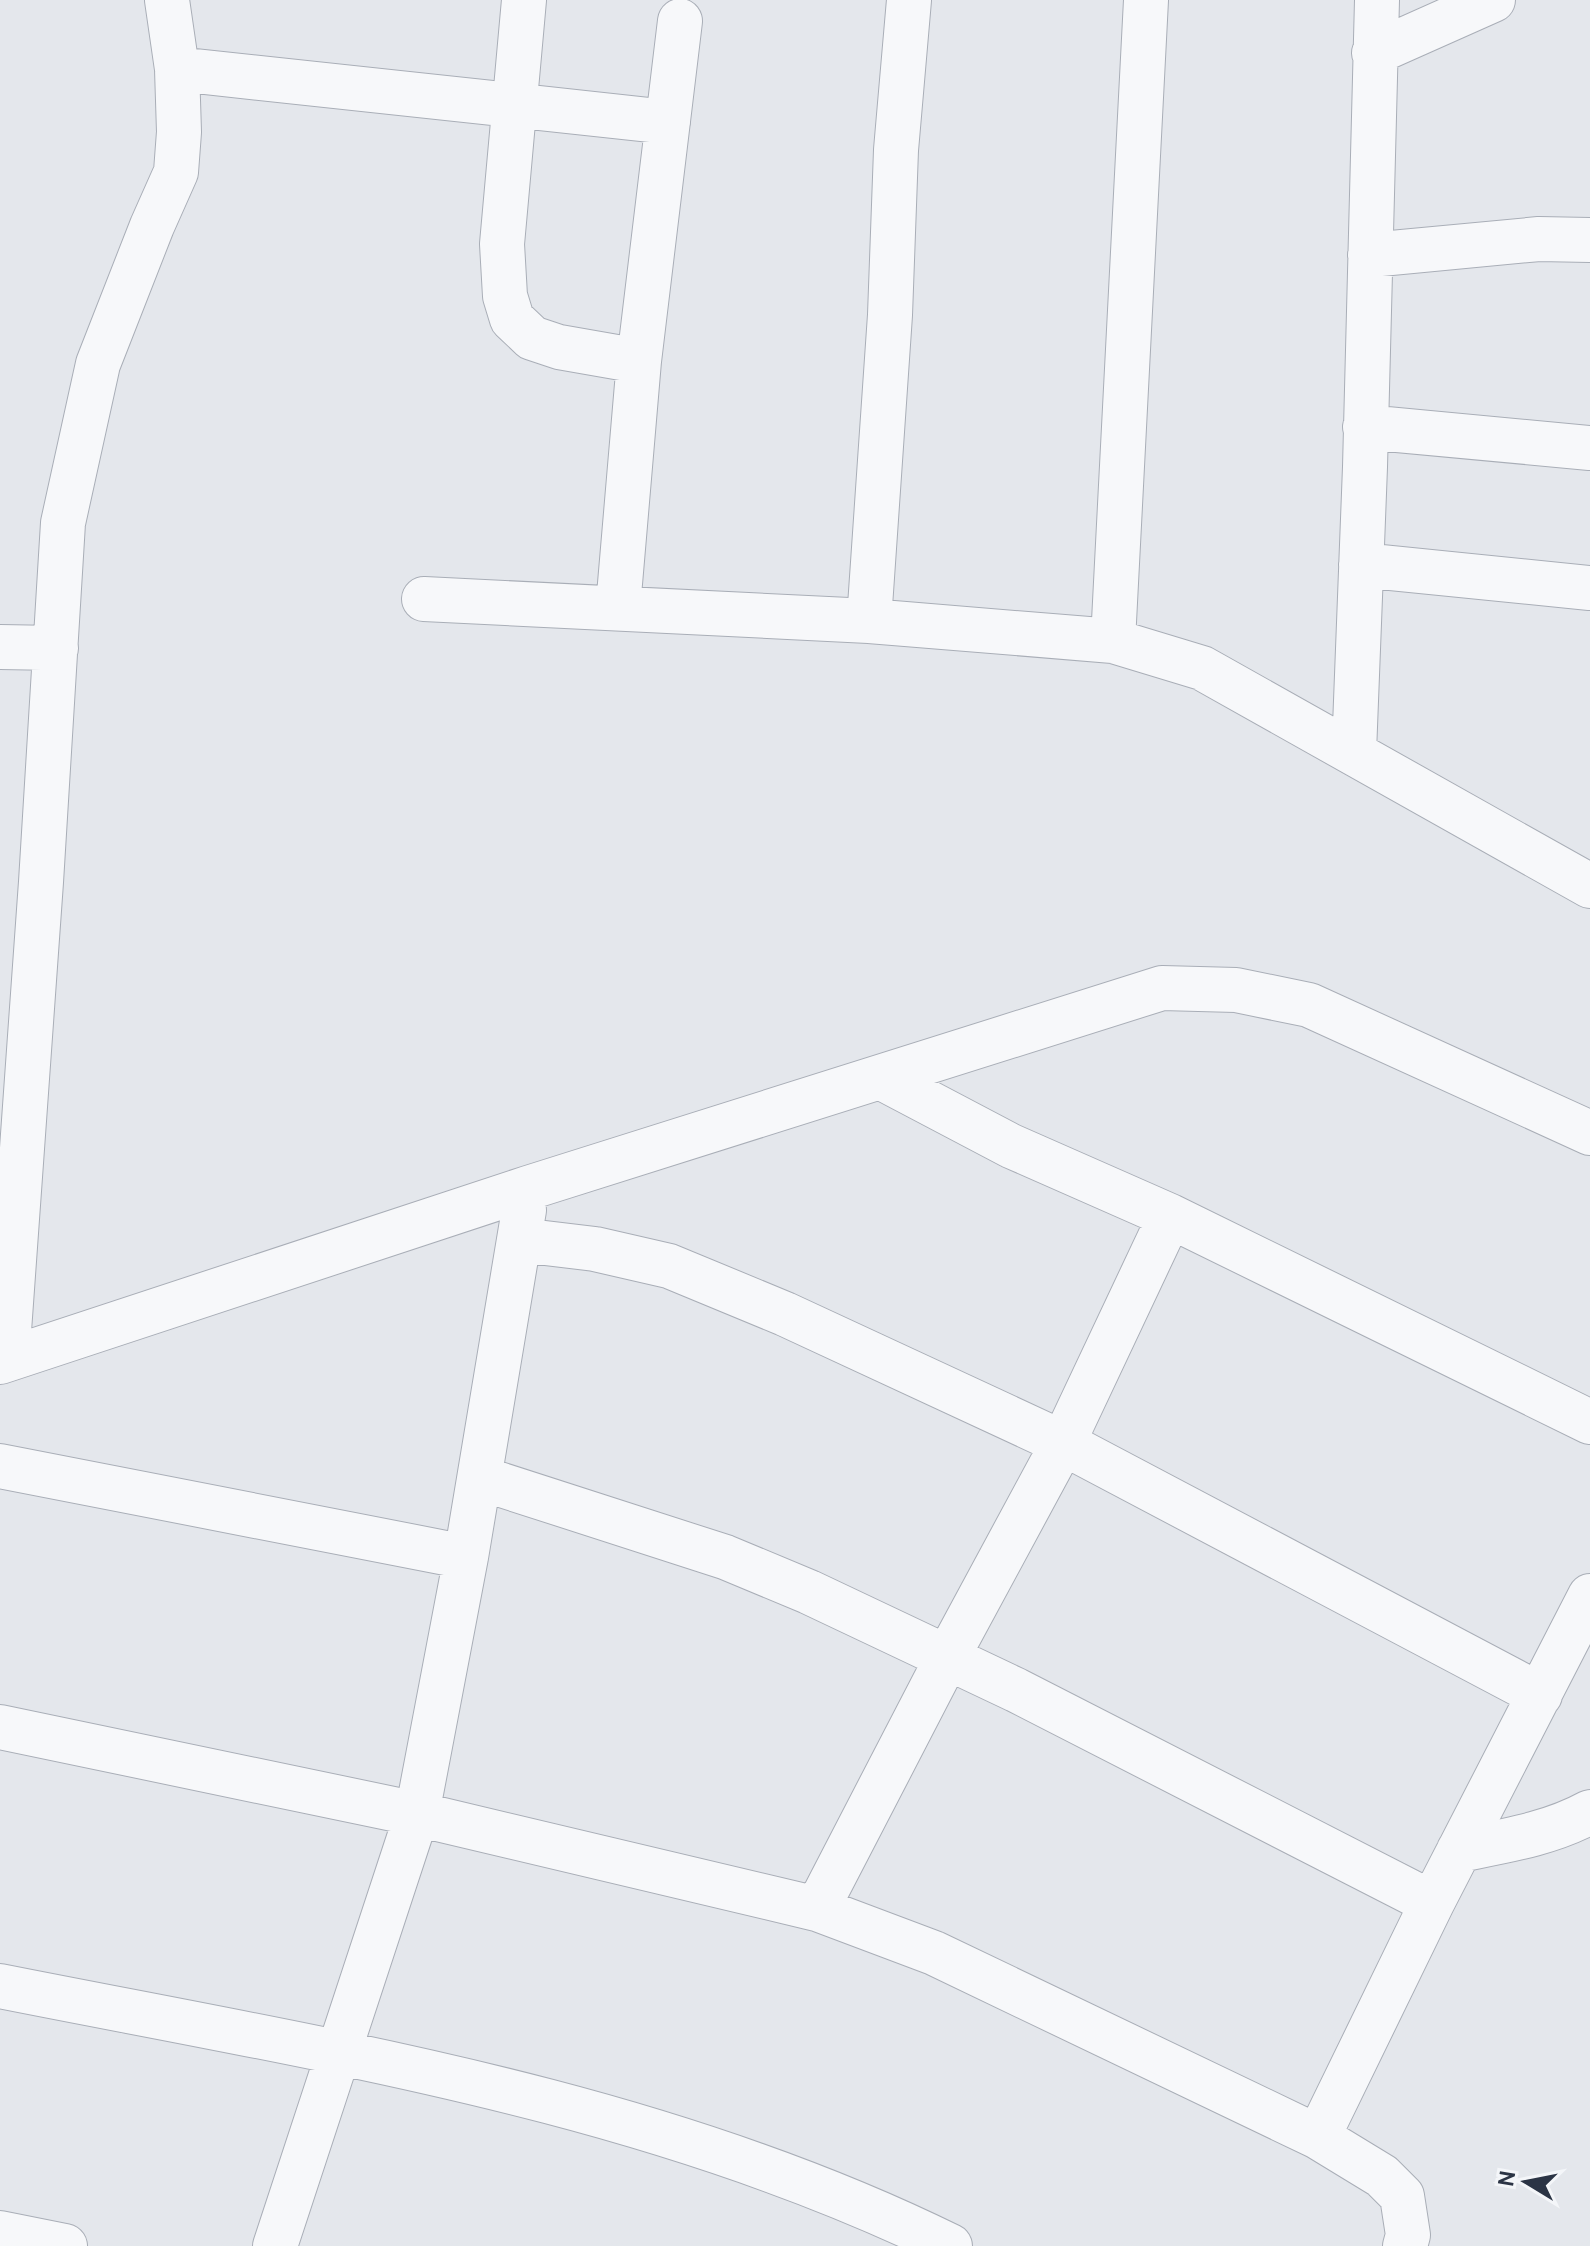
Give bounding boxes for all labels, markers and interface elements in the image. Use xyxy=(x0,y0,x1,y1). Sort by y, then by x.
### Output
north arrow xyxy=(1486,2142,1566,2222)
text: N xyxy=(1492,2169,1521,2189)

